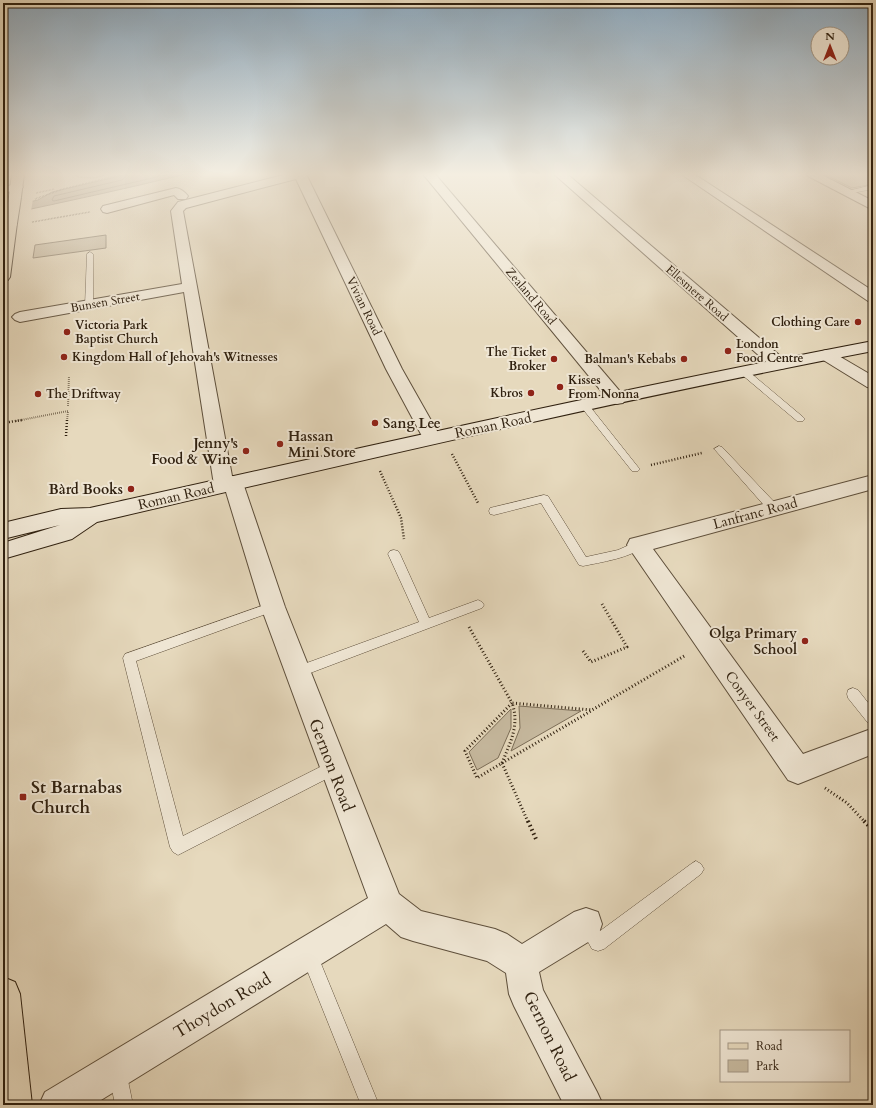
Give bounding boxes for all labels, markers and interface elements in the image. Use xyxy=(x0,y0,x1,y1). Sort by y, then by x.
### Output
north arrow xyxy=(810,26,850,66)
text: N xyxy=(825,29,835,44)
street label: Ellesmere Road xyxy=(662,261,732,325)
street label: Zealand Road xyxy=(502,264,560,329)
street label: Vivian Road xyxy=(343,274,385,338)
street label: Bunsen Street xyxy=(69,288,141,316)
place label: Clothing Care xyxy=(771,314,850,330)
place label: Victoria Park Baptist Church xyxy=(75,317,159,347)
marker: Clothing Care xyxy=(853,317,863,327)
marker: Victoria Park Baptist Church xyxy=(62,327,72,337)
place label: London Food Centre xyxy=(736,336,803,366)
place label: The Ticket Broker xyxy=(486,344,547,374)
marker: London Food Centre xyxy=(723,346,733,356)
place label: Kingdom Hall of Jehovah's Witnesses xyxy=(72,349,278,365)
place label: Balman's Kebabs xyxy=(584,351,676,367)
marker: Kingdom Hall of Jehovah's Witnesses xyxy=(59,352,69,362)
marker: The Ticket Broker xyxy=(549,354,559,364)
marker: Balman's Kebabs xyxy=(679,354,689,364)
place label: Kisses From Nonna xyxy=(568,372,639,402)
marker: Kisses From Nonna xyxy=(555,382,565,392)
place label: Kbros xyxy=(490,385,523,401)
place label: The Driftway xyxy=(46,386,121,402)
marker: Kbros xyxy=(526,388,536,398)
marker: The Driftway xyxy=(33,389,43,399)
street label: Roman Road xyxy=(453,408,534,443)
place label: Sang Lee xyxy=(383,414,441,433)
marker: Sang Lee xyxy=(370,418,380,428)
place label: Hassan Mini Store xyxy=(288,427,356,462)
place label: Jenny's Food & Wine xyxy=(151,434,238,469)
marker: Hassan Mini Store xyxy=(275,439,285,449)
marker: Jenny's Food & Wine xyxy=(241,446,251,456)
street label: Roman Road xyxy=(136,478,217,514)
place label: Bàrd Books xyxy=(49,480,123,499)
marker: Bàrd Books xyxy=(126,484,136,494)
street label: Lanfranc Road xyxy=(711,493,800,534)
place label: Olga Primary School xyxy=(709,624,797,659)
marker: Olga Primary School xyxy=(800,636,810,646)
street label: Conyer Street xyxy=(721,667,785,746)
street label: Gernon Road xyxy=(303,715,360,815)
place label: St Barnabas Church xyxy=(31,776,122,819)
marker: St Barnabas Church xyxy=(18,792,28,802)
street label: Thoydon Road xyxy=(169,967,275,1044)
street label: Gernon Road xyxy=(518,987,581,1085)
legend xyxy=(720,1030,850,1082)
text: Road xyxy=(756,1038,783,1054)
text: Park xyxy=(756,1058,780,1074)

